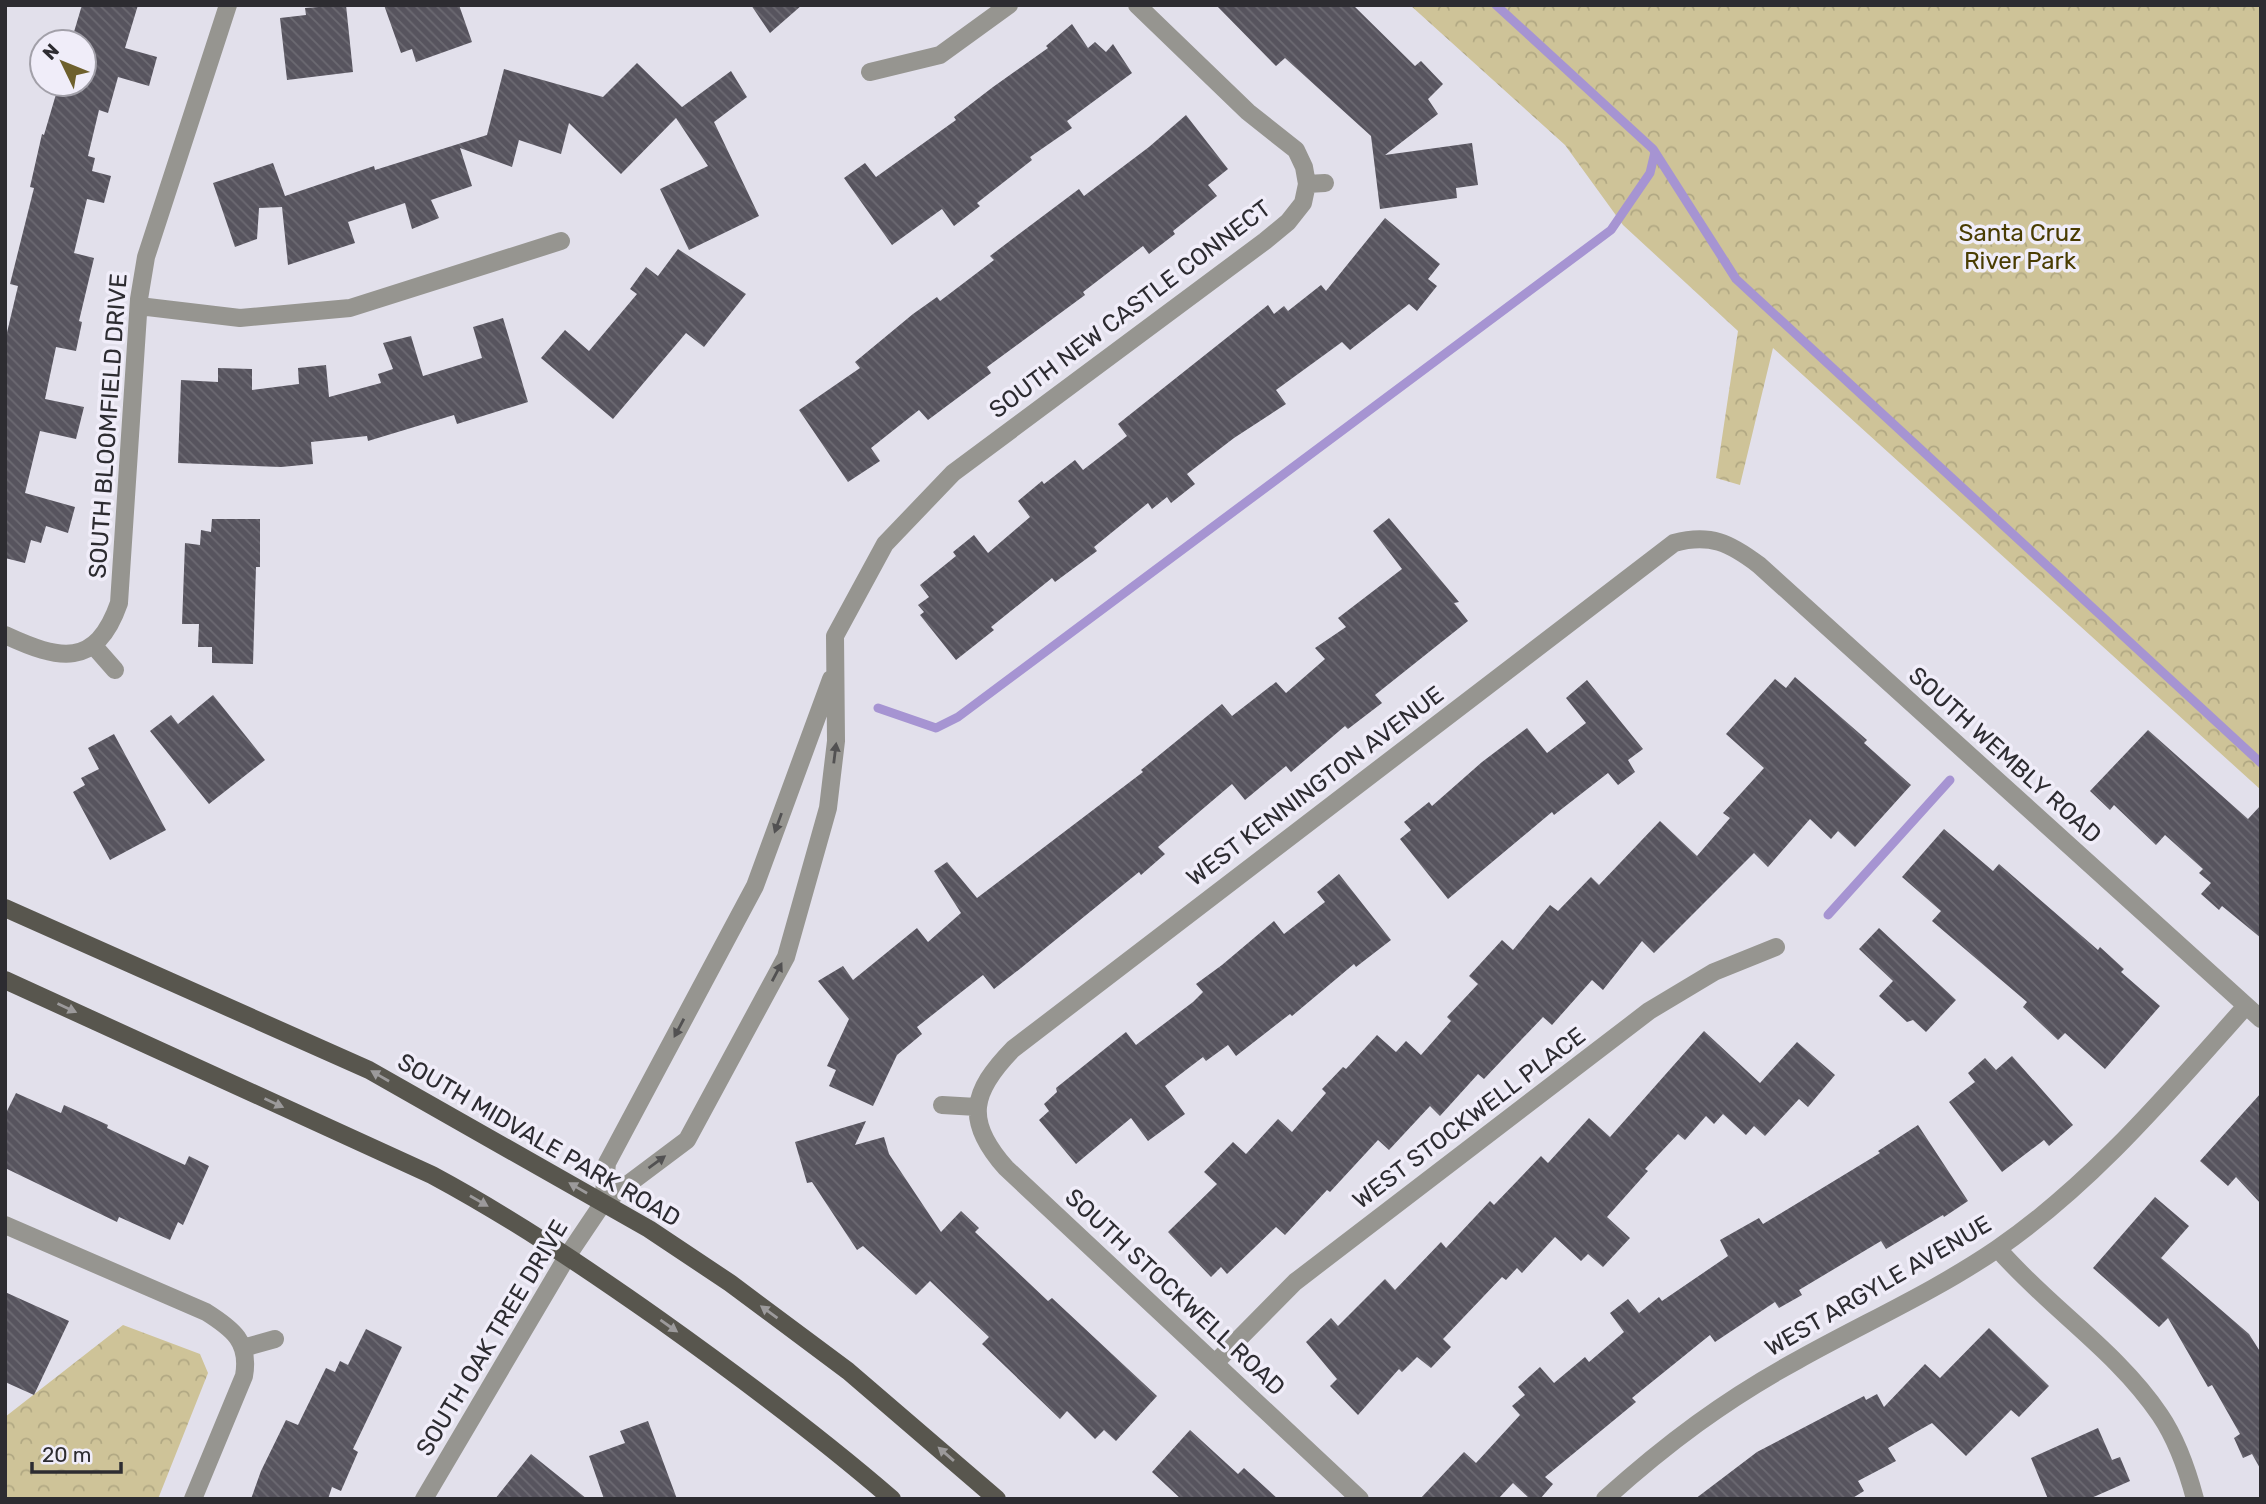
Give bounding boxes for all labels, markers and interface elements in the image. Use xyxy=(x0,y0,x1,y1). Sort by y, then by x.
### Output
north arrow xyxy=(28,28,98,98)
text: N xyxy=(38,39,64,65)
street label: SOUTH NEW CASTLE CONNECT xyxy=(984,194,1276,424)
park label: Santa Cruz River Park xyxy=(1959,219,2081,275)
street label: SOUTH BLOOMFIELD DRIVE xyxy=(83,272,133,580)
street label: SOUTH WEMBLY ROAD xyxy=(1903,661,2107,849)
street label: WEST KENNINGTON AVENUE xyxy=(1181,680,1449,892)
one-way arrow xyxy=(829,742,840,764)
one-way arrow xyxy=(772,813,783,834)
one-way arrow xyxy=(772,962,783,982)
one-way arrow xyxy=(57,1002,77,1014)
one-way arrow xyxy=(674,1018,685,1038)
street label: WEST STOCKWELL PLACE xyxy=(1347,1021,1591,1215)
street label: SOUTH MIDVALE PARK ROAD xyxy=(393,1047,685,1233)
one-way arrow xyxy=(370,1070,389,1082)
one-way arrow xyxy=(264,1097,284,1109)
one-way arrow xyxy=(648,1155,666,1169)
one-way arrow xyxy=(568,1182,587,1195)
street label: SOUTH STOCKWELL ROAD xyxy=(1059,1183,1291,1401)
one-way arrow xyxy=(470,1195,489,1207)
street label: WEST ARGYLE AVENUE xyxy=(1760,1210,1996,1362)
street label: SOUTH OAK TREE DRIVE xyxy=(410,1215,574,1461)
one-way arrow xyxy=(760,1305,778,1319)
one-way arrow xyxy=(660,1319,678,1333)
scale bar xyxy=(32,1430,121,1474)
text: 20 m xyxy=(42,1442,91,1467)
one-way arrow xyxy=(938,1447,955,1462)

